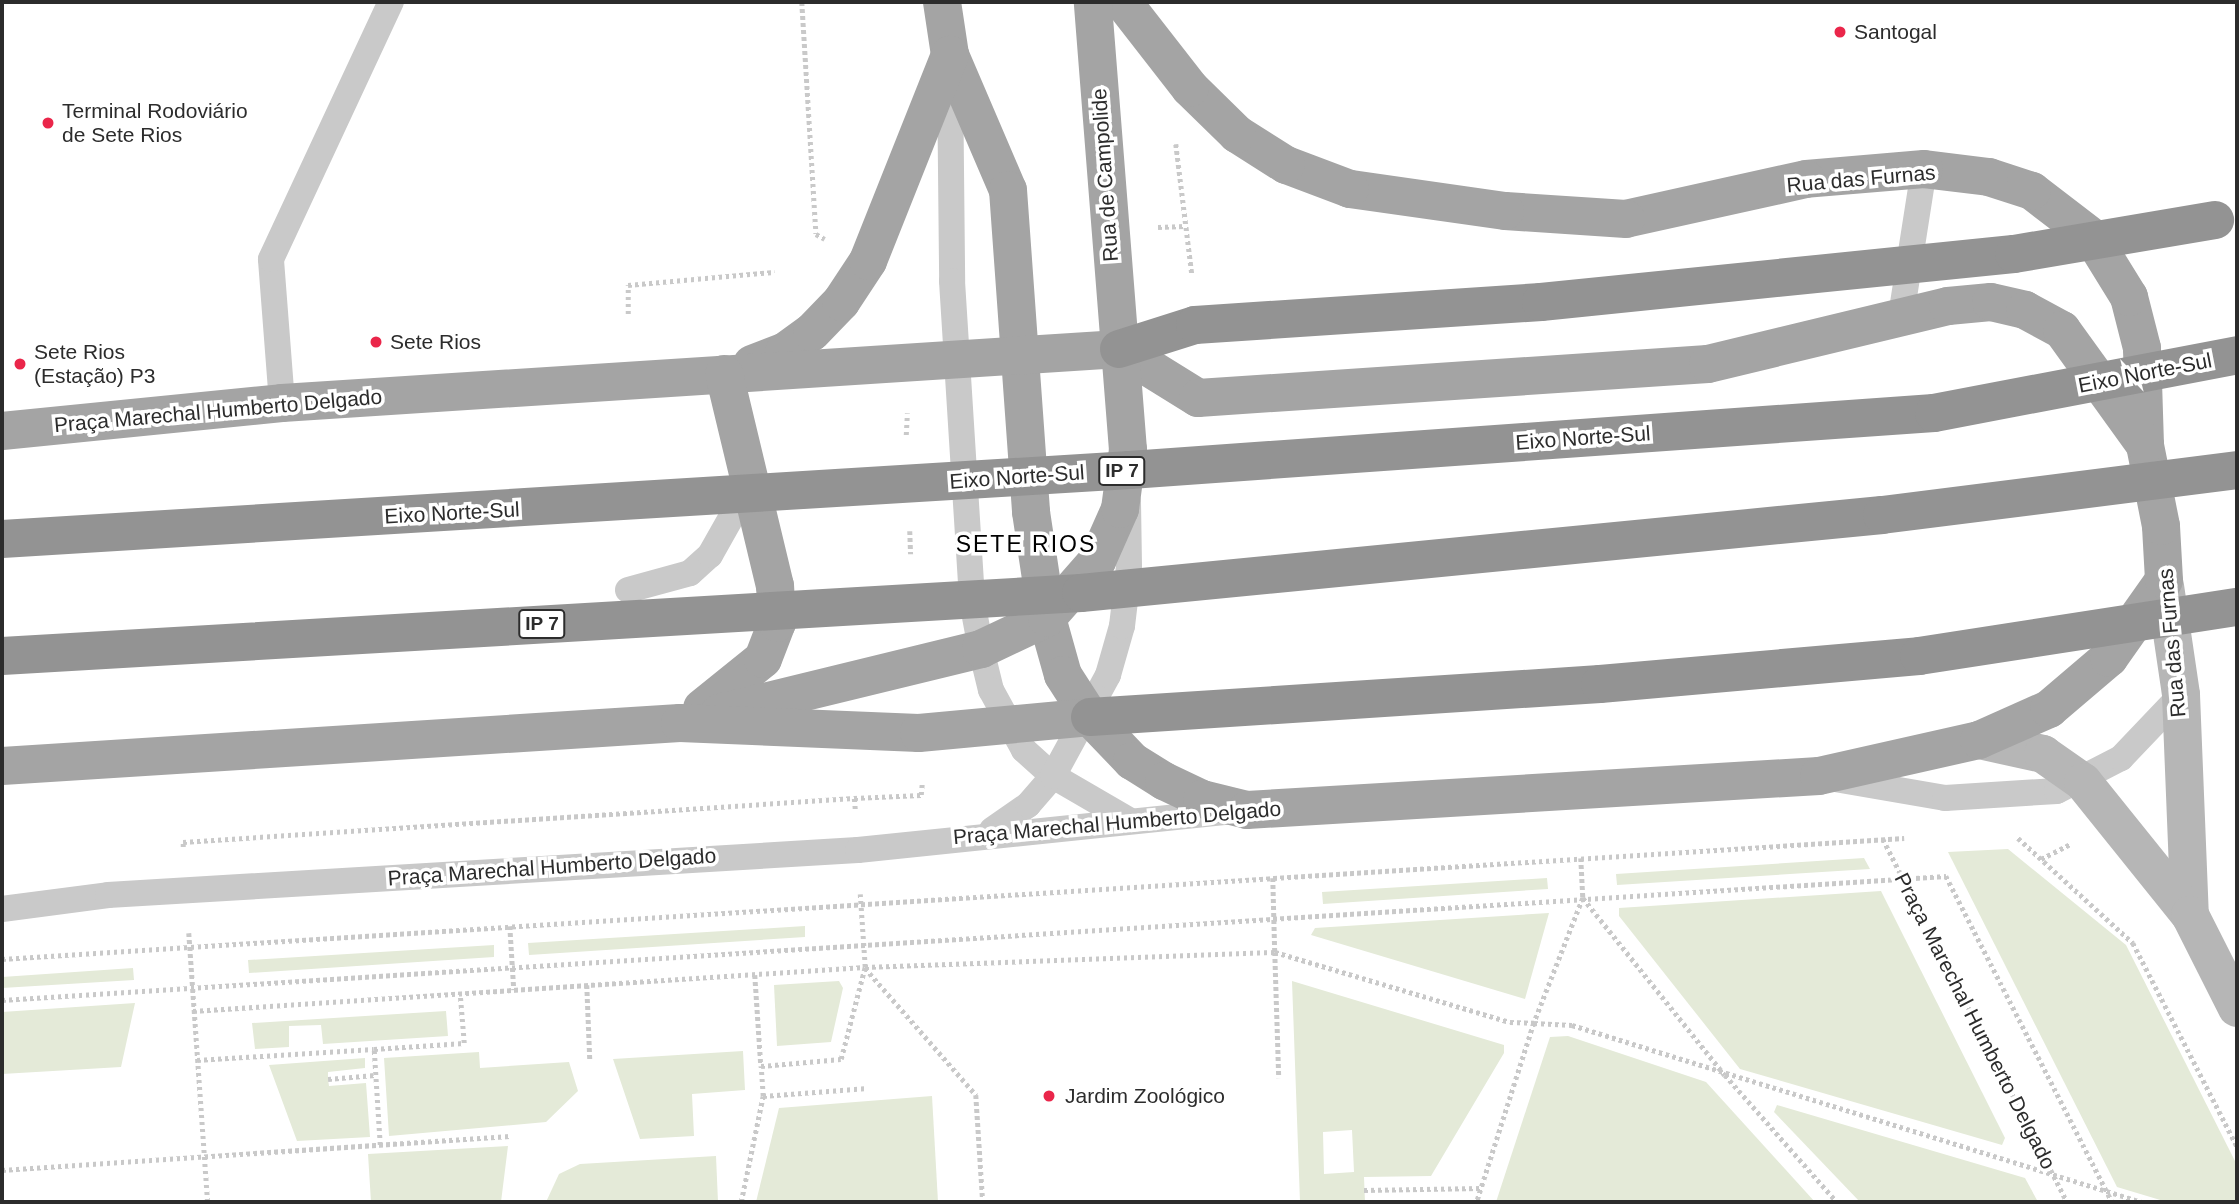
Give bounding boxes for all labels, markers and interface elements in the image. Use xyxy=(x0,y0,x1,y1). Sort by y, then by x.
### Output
place label: Santogal xyxy=(1854,19,1937,45)
marker: Santogal xyxy=(1832,24,1848,40)
street label: Rua de Campolide xyxy=(1086,87,1124,263)
place label: Terminal Rodoviário de Sete Rios xyxy=(62,98,248,148)
marker: Terminal Rodoviário de Sete Rios xyxy=(40,115,56,131)
street label: Rua das Furnas xyxy=(1785,160,1937,198)
place label: Sete Rios xyxy=(390,329,481,355)
marker: Sete Rios xyxy=(368,334,384,350)
place label: Sete Rios (Estação) P3 xyxy=(34,339,155,389)
street label: Eixo Norte-Sul xyxy=(2076,348,2214,398)
marker: Sete Rios (Estação) P3 xyxy=(12,356,28,372)
street label: Praça Marechal Humberto Delgado xyxy=(53,384,383,438)
street label: Eixo Norte-Sul xyxy=(1515,421,1651,455)
road number: IP 7 xyxy=(1098,456,1146,486)
street label: Eixo Norte-Sul xyxy=(949,460,1085,494)
street label: Eixo Norte-Sul xyxy=(384,497,520,529)
district label: SETE RIOS xyxy=(957,530,1095,558)
street label: Rua das Furnas xyxy=(2153,567,2191,719)
road number: IP 7 xyxy=(518,608,566,639)
street label: Praça Marechal Humberto Delgado xyxy=(952,796,1282,850)
street label: Praça Marechal Humberto Delgado xyxy=(387,843,717,891)
street label: Praça Marechal Humberto Delgado xyxy=(1889,869,2061,1173)
place label: Jardim Zoológico xyxy=(1065,1083,1225,1109)
marker: Jardim Zoológico xyxy=(1039,1086,1059,1106)

